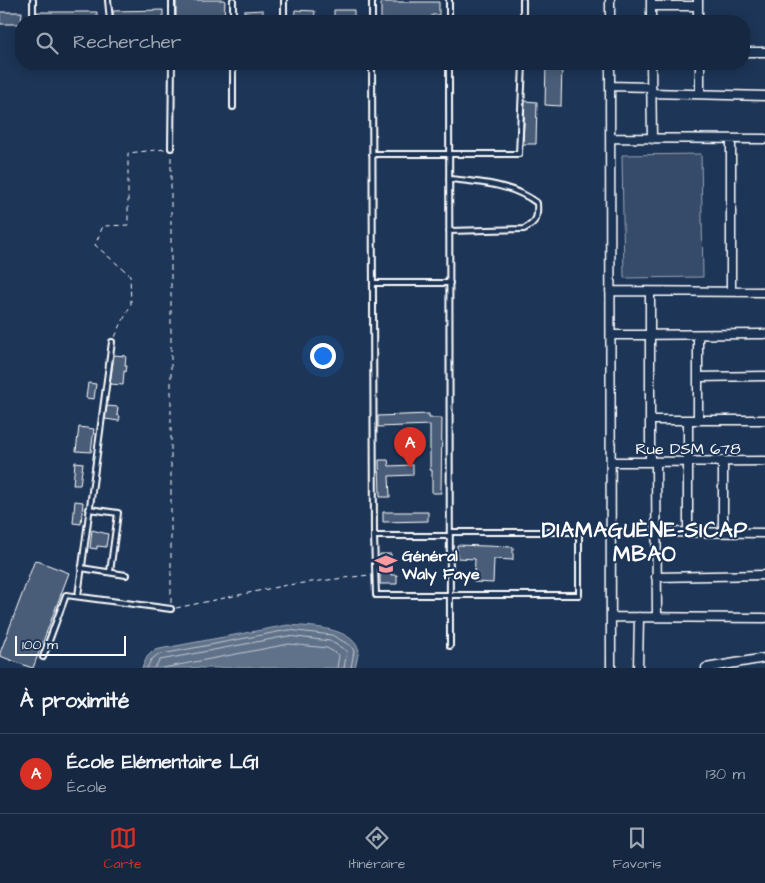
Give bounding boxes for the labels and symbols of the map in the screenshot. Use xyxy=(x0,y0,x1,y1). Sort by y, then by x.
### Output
your location xyxy=(310,343,336,369)
pin: A xyxy=(394,427,426,468)
street label: Rue DSM 678 xyxy=(635,438,741,460)
district label: DIAMAGUÈNE-SICAP MBAO xyxy=(542,516,748,569)
place label: Général Waly Faye xyxy=(401,545,480,586)
school or university icon: Général Waly Faye xyxy=(373,551,399,577)
scale bar xyxy=(15,633,126,656)

